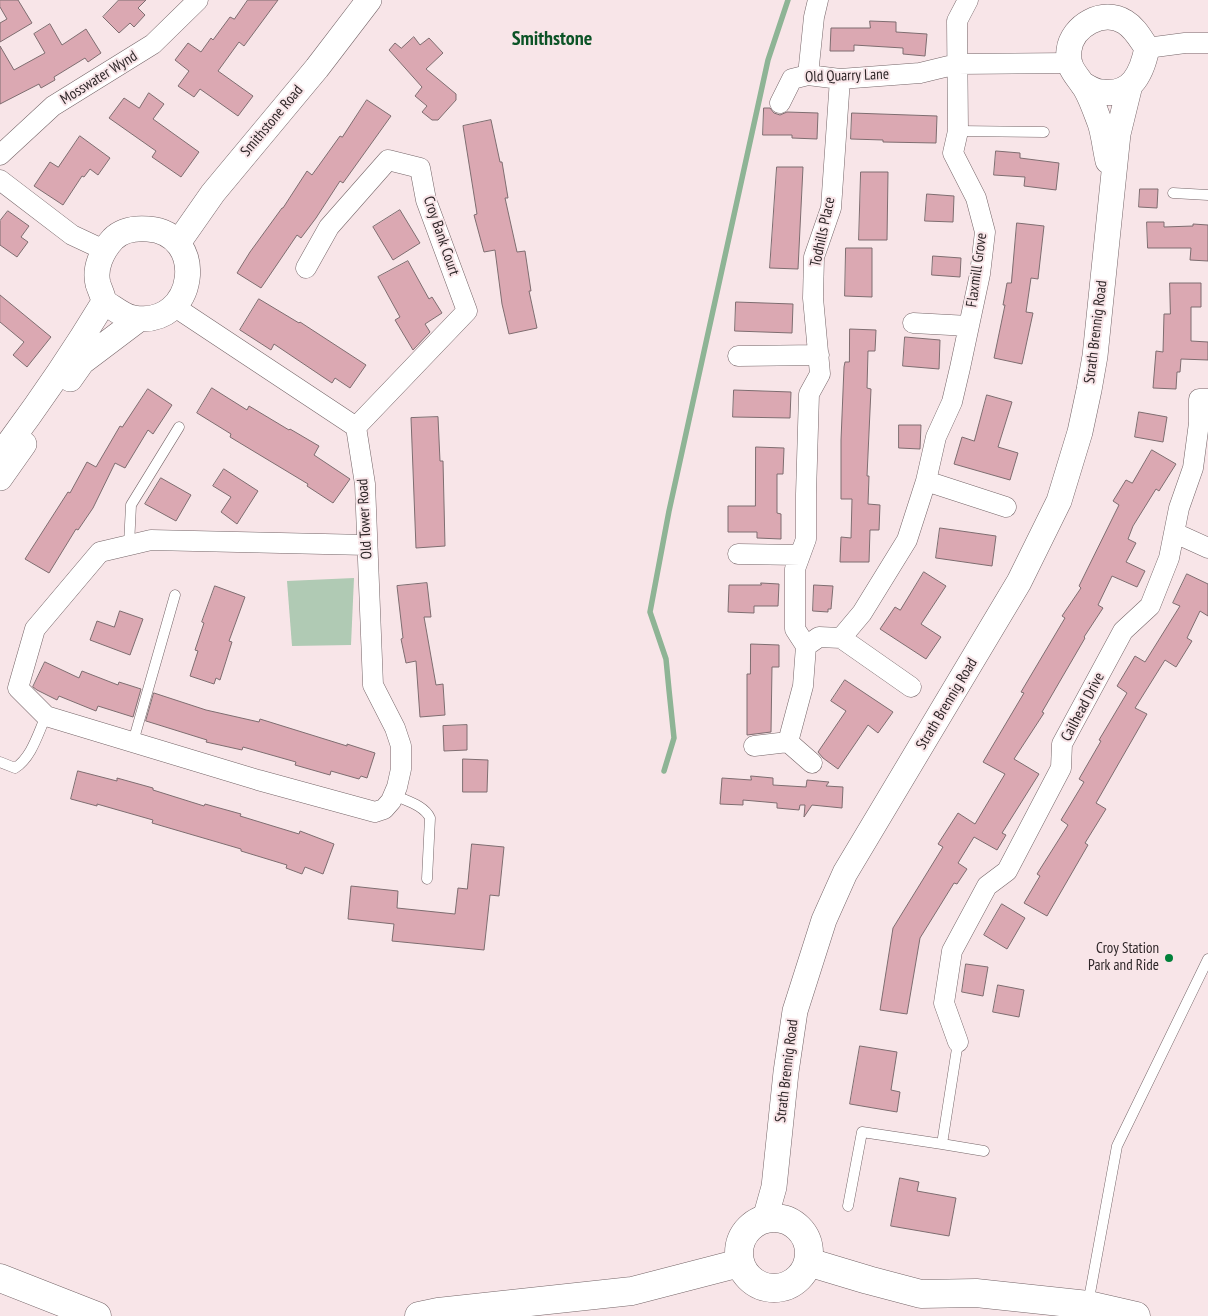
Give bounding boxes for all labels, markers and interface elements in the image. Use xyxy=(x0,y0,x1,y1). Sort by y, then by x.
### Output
district label: Smithstone xyxy=(512,27,592,51)
street label: Mosswater Wynd xyxy=(57,47,141,109)
street label: Old Quarry Lane xyxy=(805,66,889,86)
street label: Smithstone Road xyxy=(237,82,307,160)
street label: Croy Bank Court xyxy=(419,194,463,278)
street label: Todhills Place xyxy=(807,196,839,268)
street label: Flaxmill Grove xyxy=(963,232,991,308)
street label: Strath Brennig Road xyxy=(1081,279,1111,385)
street label: Old Tower Road xyxy=(354,478,376,560)
street label: Strath Brennig Road xyxy=(913,655,981,753)
street label: Cailhead Drive xyxy=(1057,670,1109,744)
place label: Croy Station Park and Ride xyxy=(1088,940,1159,975)
marker: Croy Station Park and Ride xyxy=(1163,952,1175,964)
street label: Strath Brennig Road xyxy=(772,1018,802,1124)

